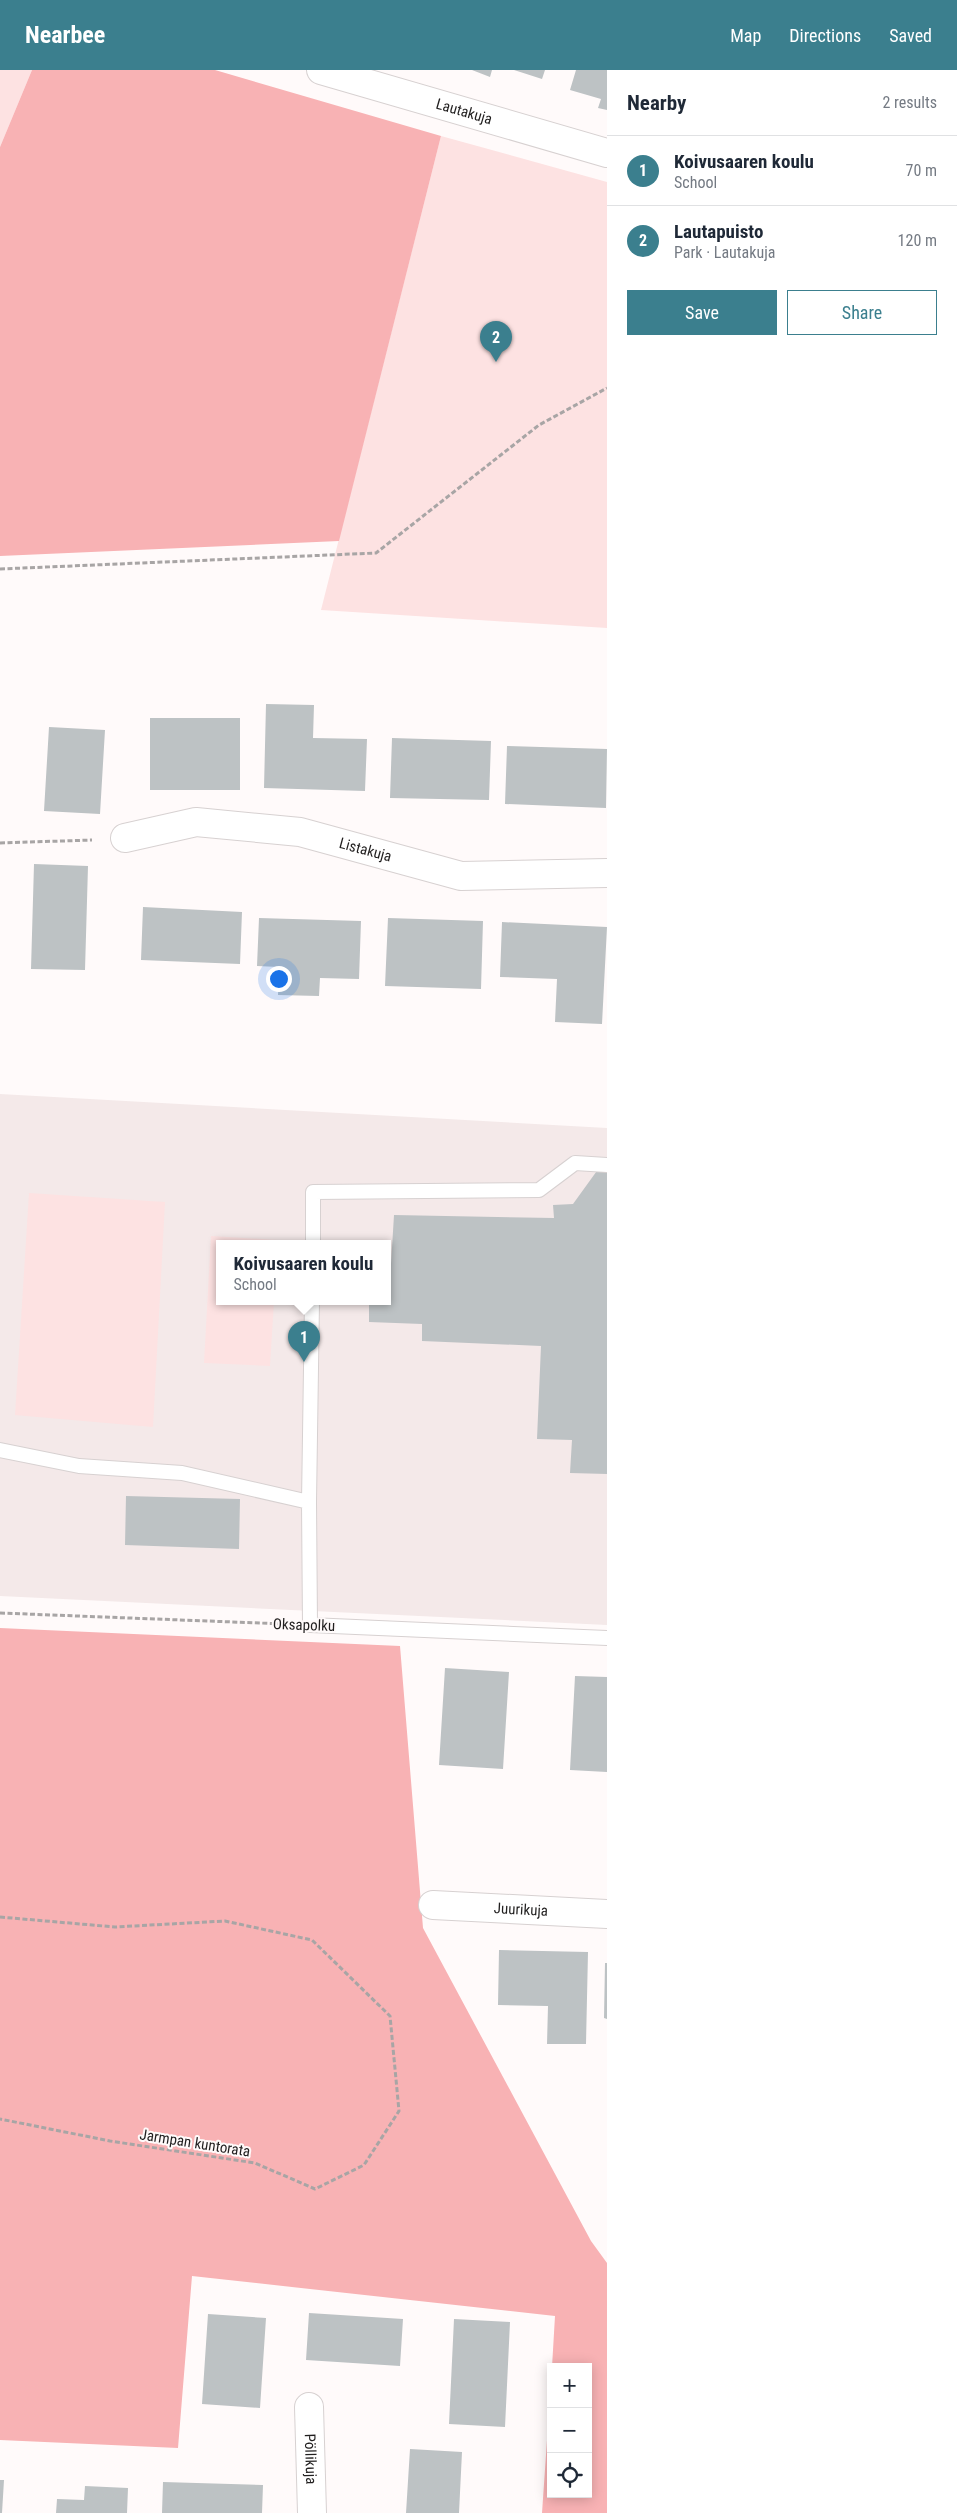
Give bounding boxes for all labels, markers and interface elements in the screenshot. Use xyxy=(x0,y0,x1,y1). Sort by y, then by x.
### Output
text: Nearbee xyxy=(25,21,105,49)
text: Map xyxy=(730,25,761,46)
text: Directions xyxy=(789,25,861,46)
text: Saved xyxy=(889,25,932,46)
text: Nearby xyxy=(627,91,686,115)
text: 2 results xyxy=(882,93,937,112)
street label: Lautakuja xyxy=(434,95,494,128)
text: Koivusaaren koulu xyxy=(674,150,814,173)
text: 1 xyxy=(639,161,647,180)
text: 70 m xyxy=(905,161,937,180)
text: School xyxy=(674,173,717,192)
text: Lautapuisto xyxy=(674,220,763,243)
text: 2 xyxy=(639,231,647,250)
text: 120 m xyxy=(898,231,937,250)
text: Park · Lautakuja xyxy=(674,243,775,262)
button: Save xyxy=(627,290,777,335)
button: Share xyxy=(787,290,937,335)
pin: 2 xyxy=(480,321,512,362)
street label: Listakuja xyxy=(337,834,394,866)
your location xyxy=(266,966,292,992)
popup xyxy=(216,1240,391,1305)
text: Koivusaaren koulu xyxy=(234,1252,373,1275)
text: School xyxy=(234,1275,277,1294)
pin: 1 xyxy=(288,1321,320,1362)
street label: Oksapolku xyxy=(273,1615,335,1635)
street label: Juurikuja xyxy=(493,1899,549,1920)
street label: Jarmpan kuntorata xyxy=(138,2125,252,2161)
map controls xyxy=(547,2363,592,2498)
button: + xyxy=(547,2363,592,2408)
button: − xyxy=(547,2408,592,2453)
street label: Pöllikuja xyxy=(301,2433,320,2485)
button: locate xyxy=(547,2453,592,2498)

